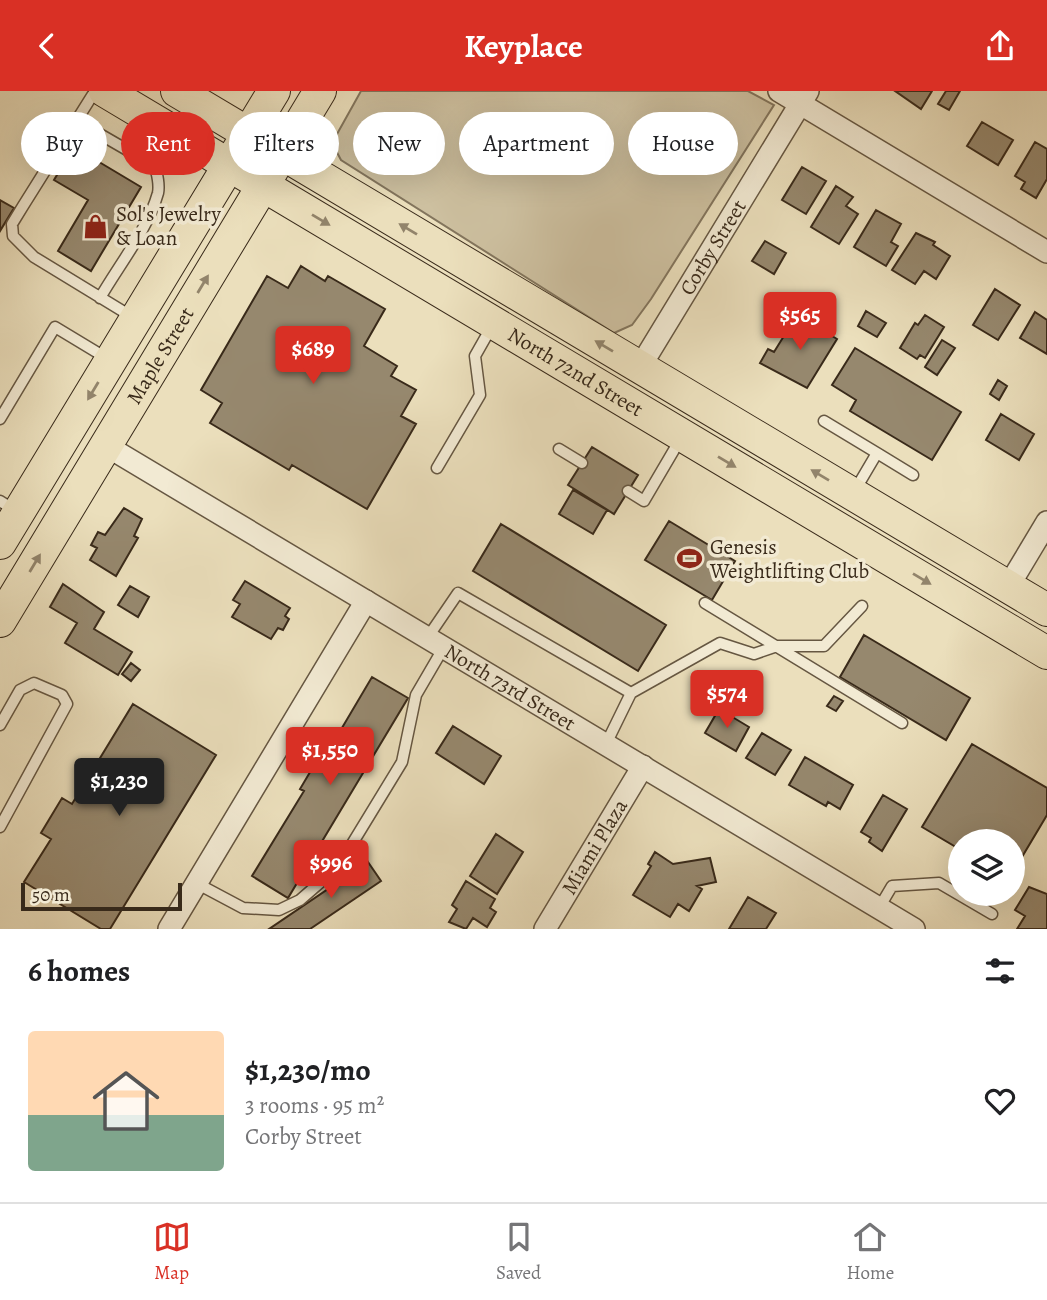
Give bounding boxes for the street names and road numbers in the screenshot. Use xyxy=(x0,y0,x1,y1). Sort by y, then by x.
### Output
street label: Corby Street xyxy=(673,194,753,300)
street label: Maple Street xyxy=(120,302,200,409)
street label: North 72nd Street xyxy=(503,321,649,423)
street label: North 73rd Street xyxy=(439,637,581,737)
street label: Miami Plaza xyxy=(555,794,634,900)

